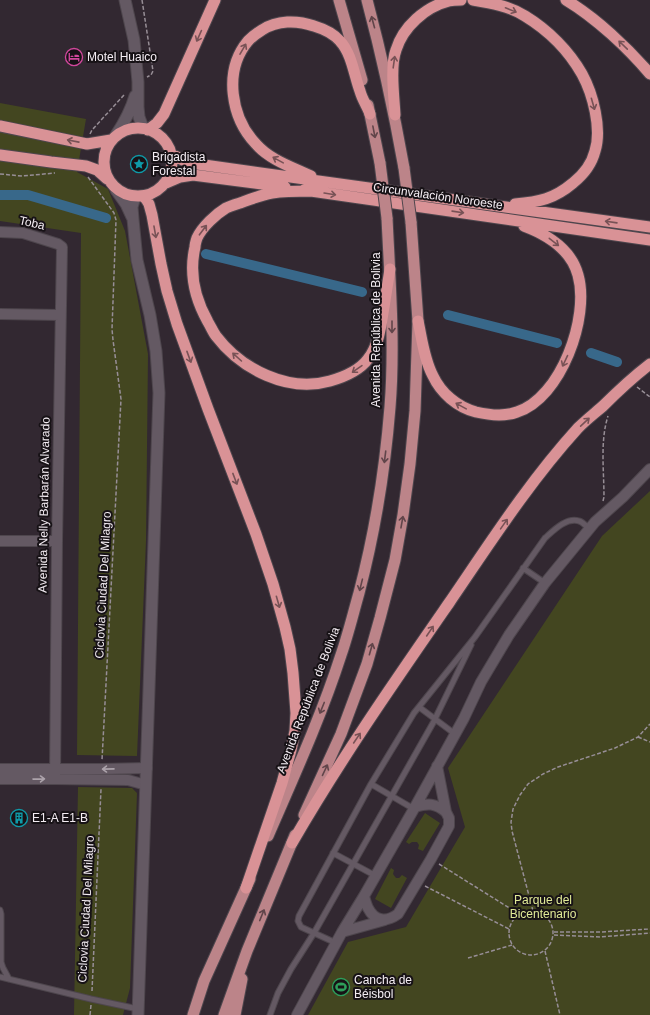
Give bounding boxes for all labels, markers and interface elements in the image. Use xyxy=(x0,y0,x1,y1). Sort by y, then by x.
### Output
one-way arrow xyxy=(505,6,517,14)
one-way arrow xyxy=(368,16,376,29)
one-way arrow xyxy=(195,29,202,41)
one-way arrow xyxy=(618,41,628,50)
one-way arrow xyxy=(239,43,247,55)
hotel icon: Motel Huaico xyxy=(64,47,84,67)
place label: Motel Huaico xyxy=(87,50,157,64)
one-way arrow xyxy=(390,56,398,69)
one-way arrow xyxy=(590,98,597,111)
one-way arrow xyxy=(370,125,378,138)
one-way arrow xyxy=(67,137,80,145)
place label: Brigadista Forestal xyxy=(152,150,206,178)
place icon: Brigadista Forestal xyxy=(129,154,149,174)
one-way arrow xyxy=(272,156,284,164)
street label: Circunvalación Noroeste xyxy=(372,180,504,212)
one-way arrow xyxy=(323,190,336,198)
one-way arrow xyxy=(451,208,464,216)
street label: Toba xyxy=(18,213,47,233)
one-way arrow xyxy=(605,218,618,225)
one-way arrow xyxy=(199,224,207,235)
one-way arrow xyxy=(151,225,159,238)
one-way arrow xyxy=(549,237,560,246)
street label: Avenida República de Bolivia xyxy=(369,252,383,408)
one-way arrow xyxy=(388,320,396,333)
one-way arrow xyxy=(186,351,194,363)
one-way arrow xyxy=(232,353,242,362)
one-way arrow xyxy=(561,355,568,367)
one-way arrow xyxy=(352,365,363,373)
one-way arrow xyxy=(456,402,468,409)
street label: Avenida Nelly Barbarán Alvarado xyxy=(35,417,53,593)
one-way arrow xyxy=(580,417,590,427)
one-way arrow xyxy=(381,450,389,463)
one-way arrow xyxy=(232,472,240,484)
street label: Ciclovia Ciudad Del Milagro xyxy=(92,511,114,659)
one-way arrow xyxy=(398,516,406,529)
one-way arrow xyxy=(500,519,508,530)
one-way arrow xyxy=(357,578,364,591)
one-way arrow xyxy=(275,595,282,608)
street label: Avenida República de Bolivia xyxy=(274,625,342,775)
one-way arrow xyxy=(426,625,434,636)
one-way arrow xyxy=(368,642,375,655)
one-way arrow xyxy=(317,702,325,714)
one-way arrow xyxy=(353,733,361,744)
one-way arrow xyxy=(322,764,329,776)
one-way arrow xyxy=(102,765,115,773)
one-way arrow xyxy=(32,775,45,783)
building icon: E1-A E1-B xyxy=(9,808,29,828)
place label: E1-A E1-B xyxy=(32,811,88,825)
street label: Ciclovia Ciudad Del Milagro xyxy=(75,835,97,983)
park label: Parque del Bicentenario xyxy=(510,893,577,921)
one-way arrow xyxy=(259,909,266,921)
place label: Cancha de Béisbol xyxy=(354,973,412,1001)
sports icon: Cancha de Béisbol xyxy=(331,977,351,997)

